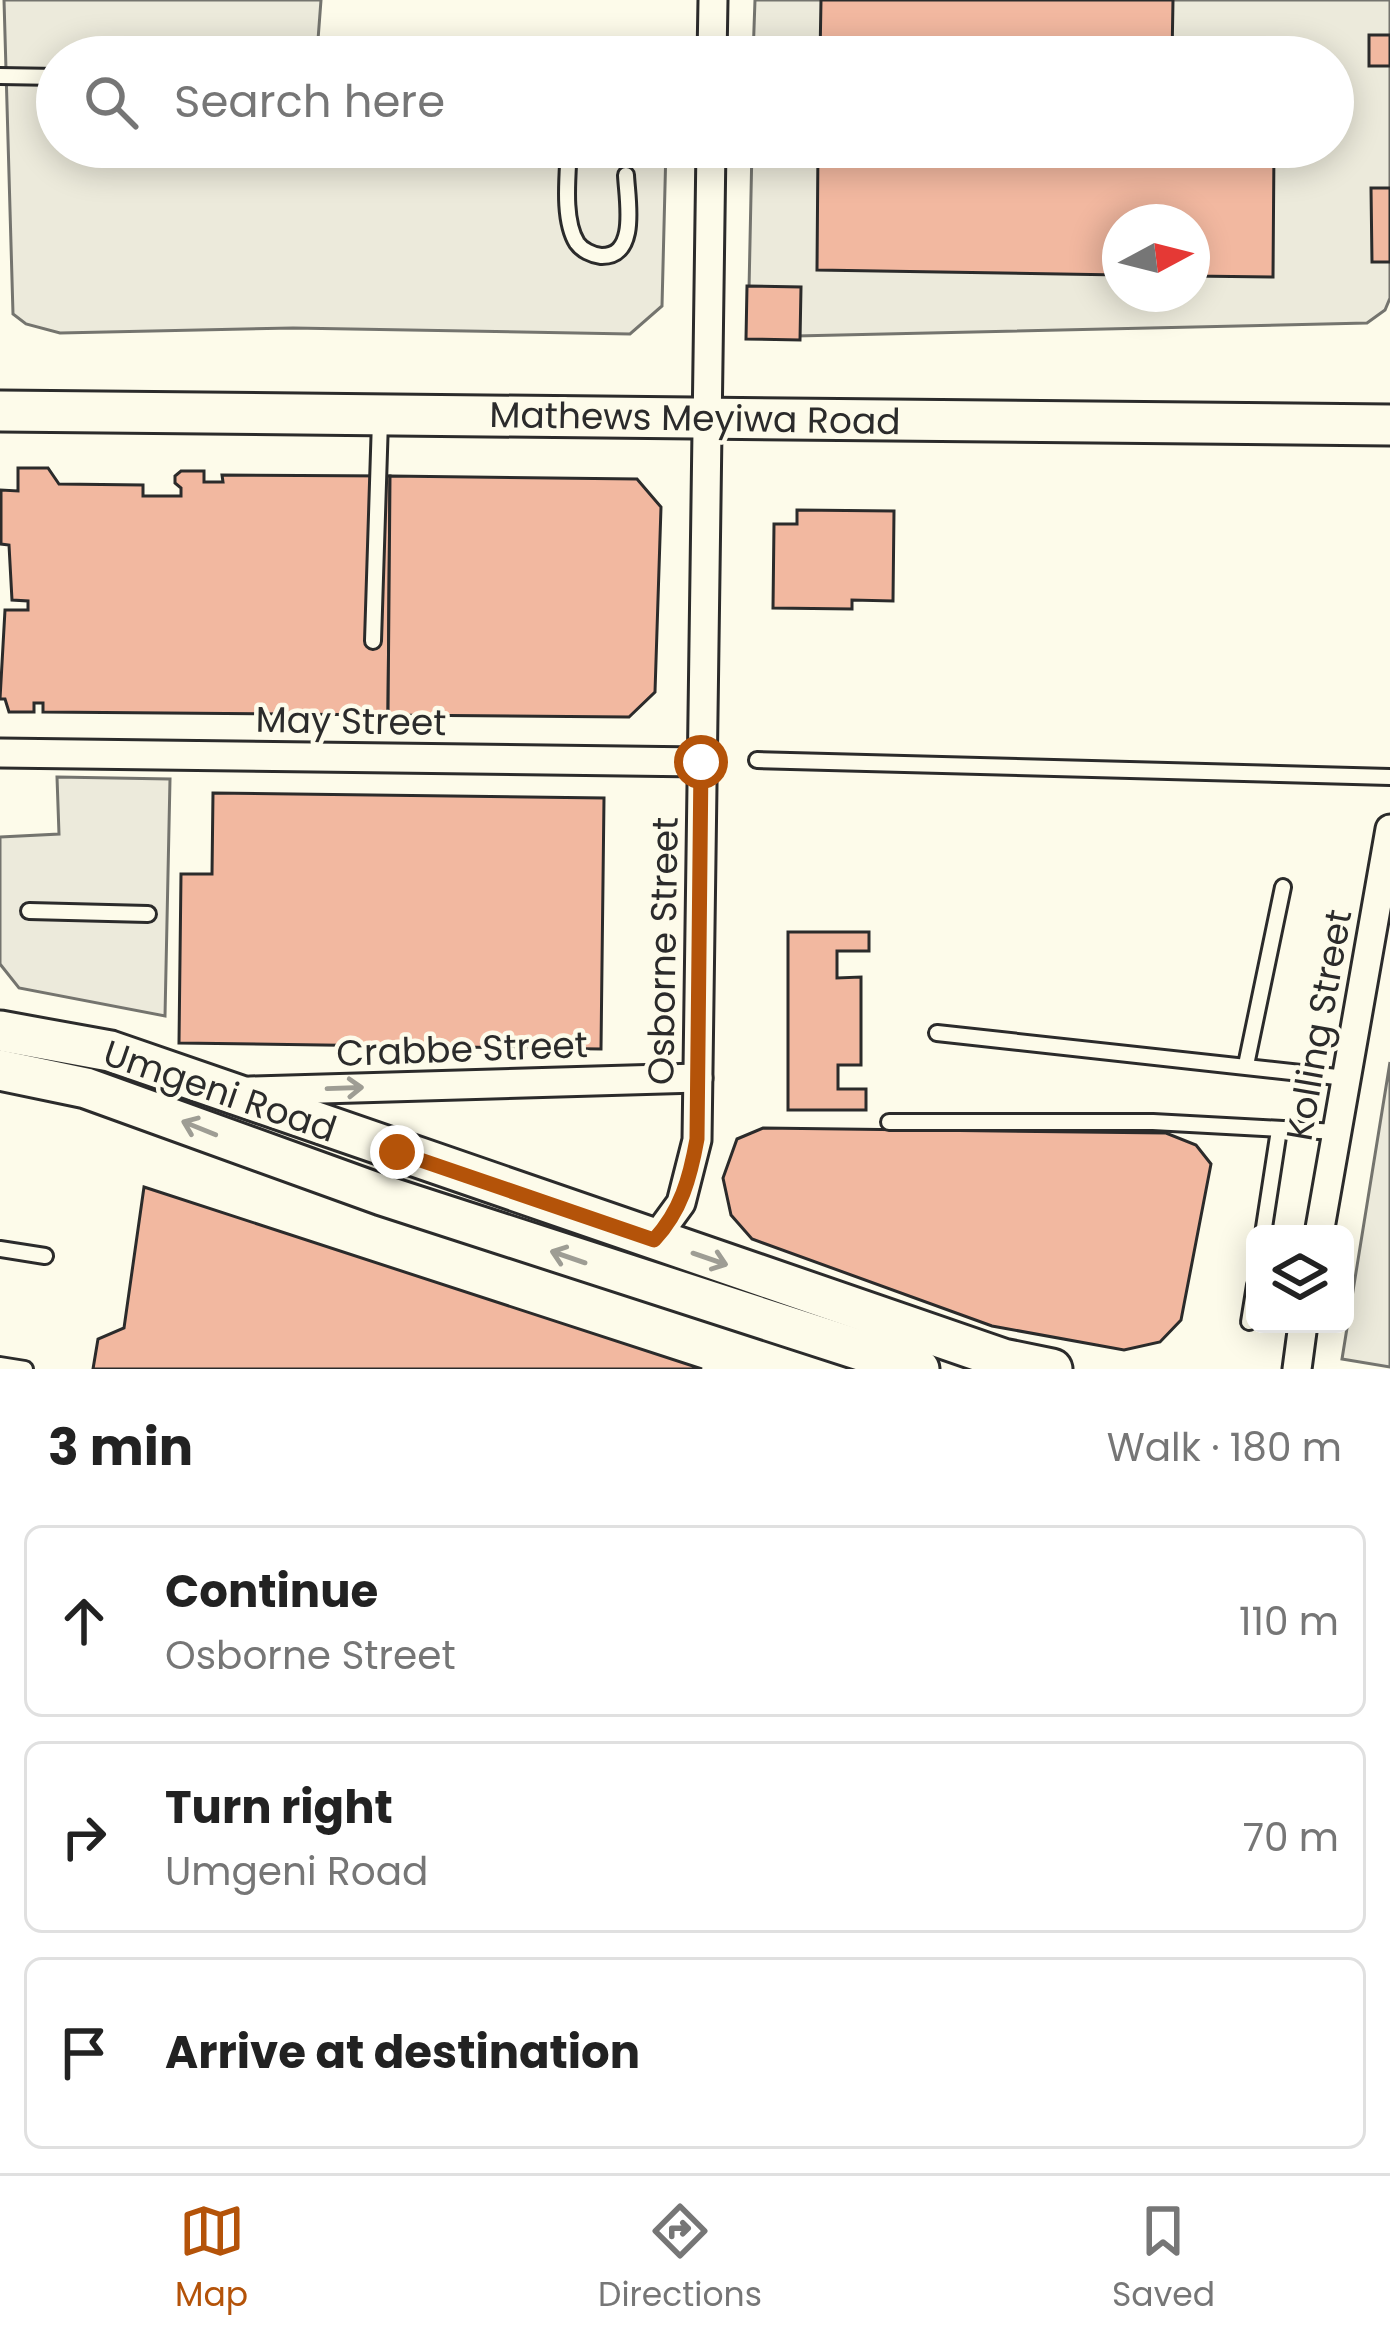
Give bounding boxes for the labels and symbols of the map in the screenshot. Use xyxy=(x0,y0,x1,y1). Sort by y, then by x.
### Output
north arrow xyxy=(1102,204,1210,312)
street label: Mathews Meyiwa Road xyxy=(489,389,901,447)
street label: May Street xyxy=(255,694,447,748)
route start xyxy=(674,735,728,789)
street label: Osborne Street xyxy=(635,816,691,1086)
street label: Kolling Street xyxy=(1274,906,1364,1144)
street label: Crabbe Street xyxy=(335,1019,589,1079)
street label: Umgeni Road xyxy=(97,1027,343,1155)
one-way arrow xyxy=(325,1077,364,1100)
one-way arrow xyxy=(182,1116,219,1137)
route end xyxy=(370,1125,424,1179)
one-way arrow xyxy=(550,1244,588,1266)
one-way arrow xyxy=(690,1250,728,1272)

